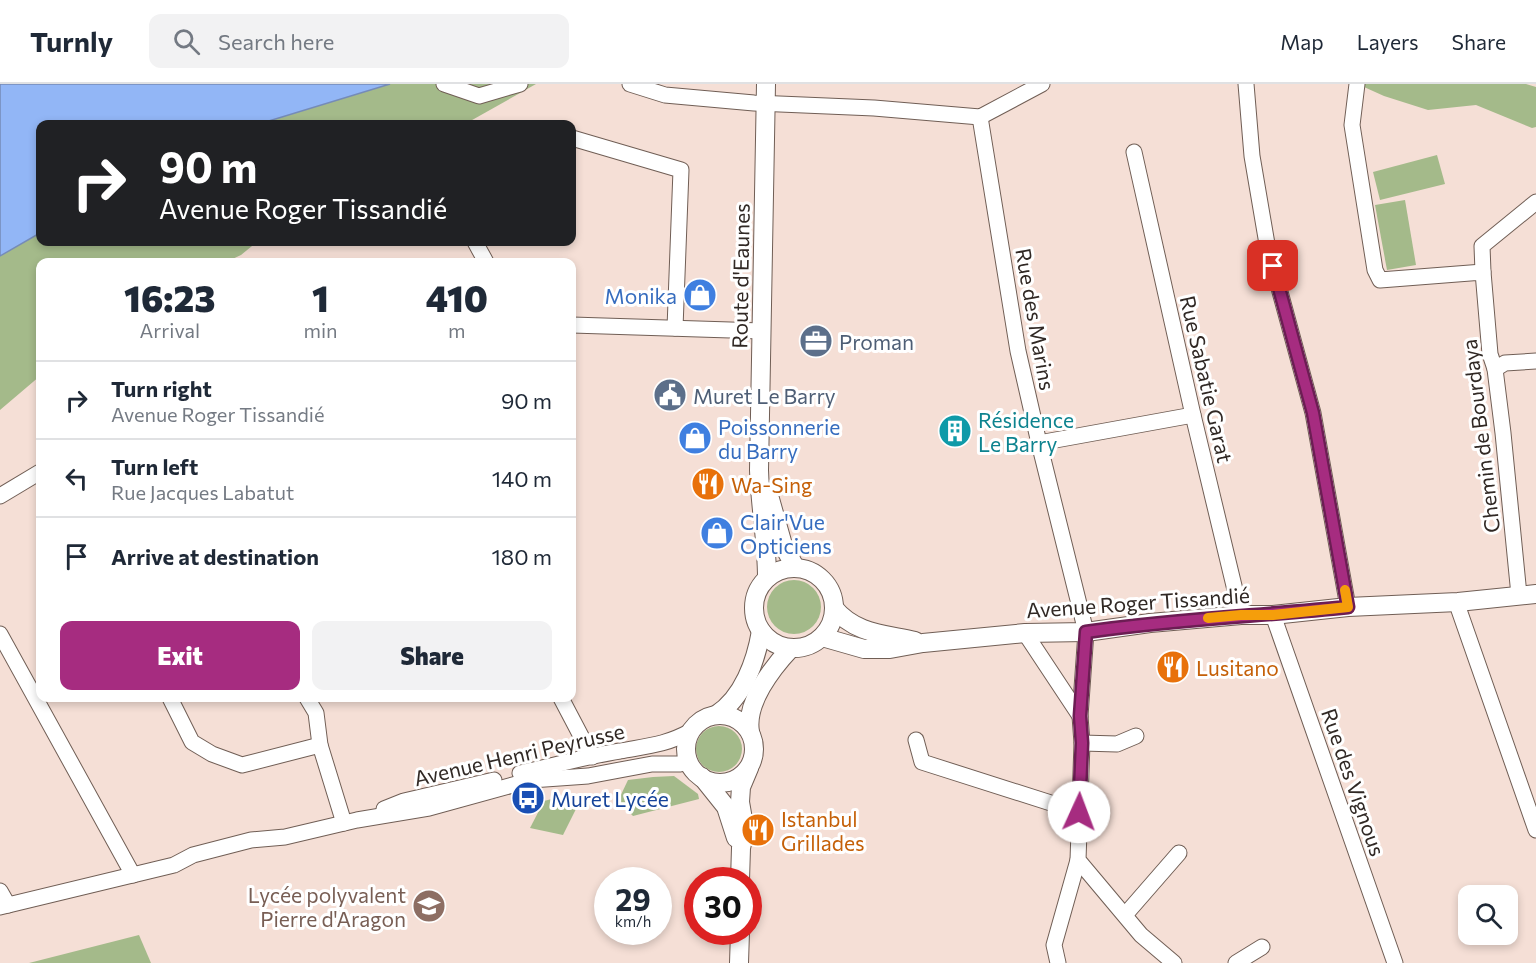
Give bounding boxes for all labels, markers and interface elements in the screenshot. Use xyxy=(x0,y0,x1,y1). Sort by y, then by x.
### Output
search box xyxy=(149,14,569,68)
text: Turnly xyxy=(30,24,113,58)
icon: search xyxy=(170,25,203,58)
text: Search here xyxy=(218,28,334,55)
text: Map xyxy=(1280,29,1324,54)
text: Layers xyxy=(1357,29,1419,54)
text: Share xyxy=(1452,29,1506,54)
text: 90 m xyxy=(159,140,258,192)
icon: right xyxy=(60,144,138,222)
text: Avenue Roger Tissandié xyxy=(159,192,447,225)
street label: Route d'Eaunes xyxy=(726,203,754,349)
pin xyxy=(1247,240,1298,291)
street label: Rue des Marins xyxy=(1011,246,1061,392)
icon: arrive xyxy=(1256,249,1289,282)
text: 16:23 xyxy=(124,275,215,319)
text: 1 xyxy=(312,275,329,319)
text: 410 xyxy=(426,275,488,319)
shop icon: Monika xyxy=(682,277,718,313)
place label: Monika xyxy=(605,283,677,308)
street label: Rue Sabatie Garat xyxy=(1176,293,1238,465)
text: Arrival xyxy=(139,318,200,342)
text: min xyxy=(303,318,338,342)
text: m xyxy=(448,318,466,342)
office icon: Proman xyxy=(798,323,834,359)
place label: Proman xyxy=(839,329,914,354)
street label: Chemin de Bourdaya xyxy=(1456,338,1504,534)
text: Turn right xyxy=(111,375,212,402)
public building icon: Muret Le Barry xyxy=(652,377,688,413)
place label: Muret Le Barry xyxy=(693,383,836,408)
icon: right xyxy=(60,384,93,417)
text: 90 m xyxy=(501,387,552,414)
text: Avenue Roger Tissandié xyxy=(111,402,325,426)
place label: Résidence Le Barry xyxy=(978,407,1074,456)
building icon: Résidence Le Barry xyxy=(937,413,973,449)
place label: Poissonnerie du Barry xyxy=(718,414,840,463)
shop icon: Poissonnerie du Barry xyxy=(677,420,713,456)
text: Turn left xyxy=(111,453,198,480)
icon: left xyxy=(60,462,93,495)
text: 140 m xyxy=(492,465,552,492)
restaurant icon: Wa-Sing xyxy=(690,466,726,502)
place label: Wa-Sing xyxy=(731,472,812,497)
text: Rue Jacques Labatut xyxy=(111,480,294,504)
place label: Clair'Vue Opticiens xyxy=(740,509,832,558)
shop icon: Clair'Vue Opticiens xyxy=(699,515,735,551)
icon: arrive xyxy=(60,540,93,573)
text: Arrive at destination xyxy=(111,543,319,570)
text: 180 m xyxy=(491,543,552,570)
street label: Avenue Roger Tissandié xyxy=(1025,582,1251,622)
button: Exit xyxy=(60,621,300,690)
button: Share xyxy=(312,621,552,690)
restaurant icon: Lusitano xyxy=(1155,649,1191,685)
place label: Lusitano xyxy=(1196,655,1279,680)
street label: Rue des Vignous xyxy=(1317,705,1391,859)
street label: Avenue Henri Peyrusse xyxy=(411,718,627,790)
bus stop icon: Muret Lycée xyxy=(510,780,546,816)
position arrow xyxy=(1047,780,1111,844)
place label: Muret Lycée xyxy=(551,786,669,811)
place label: Istanbul Grillades xyxy=(781,806,865,855)
restaurant icon: Istanbul Grillades xyxy=(740,812,776,848)
speed limit sign: 30 xyxy=(684,867,762,945)
text: 29 xyxy=(615,880,651,917)
place label: Lycée polyvalent Pierre d'Aragon xyxy=(248,882,406,931)
map controls xyxy=(1458,885,1518,945)
button: search xyxy=(1458,885,1518,945)
school or university icon: Lycée polyvalent Pierre d'Aragon xyxy=(411,888,447,924)
text: km/h xyxy=(615,912,651,930)

